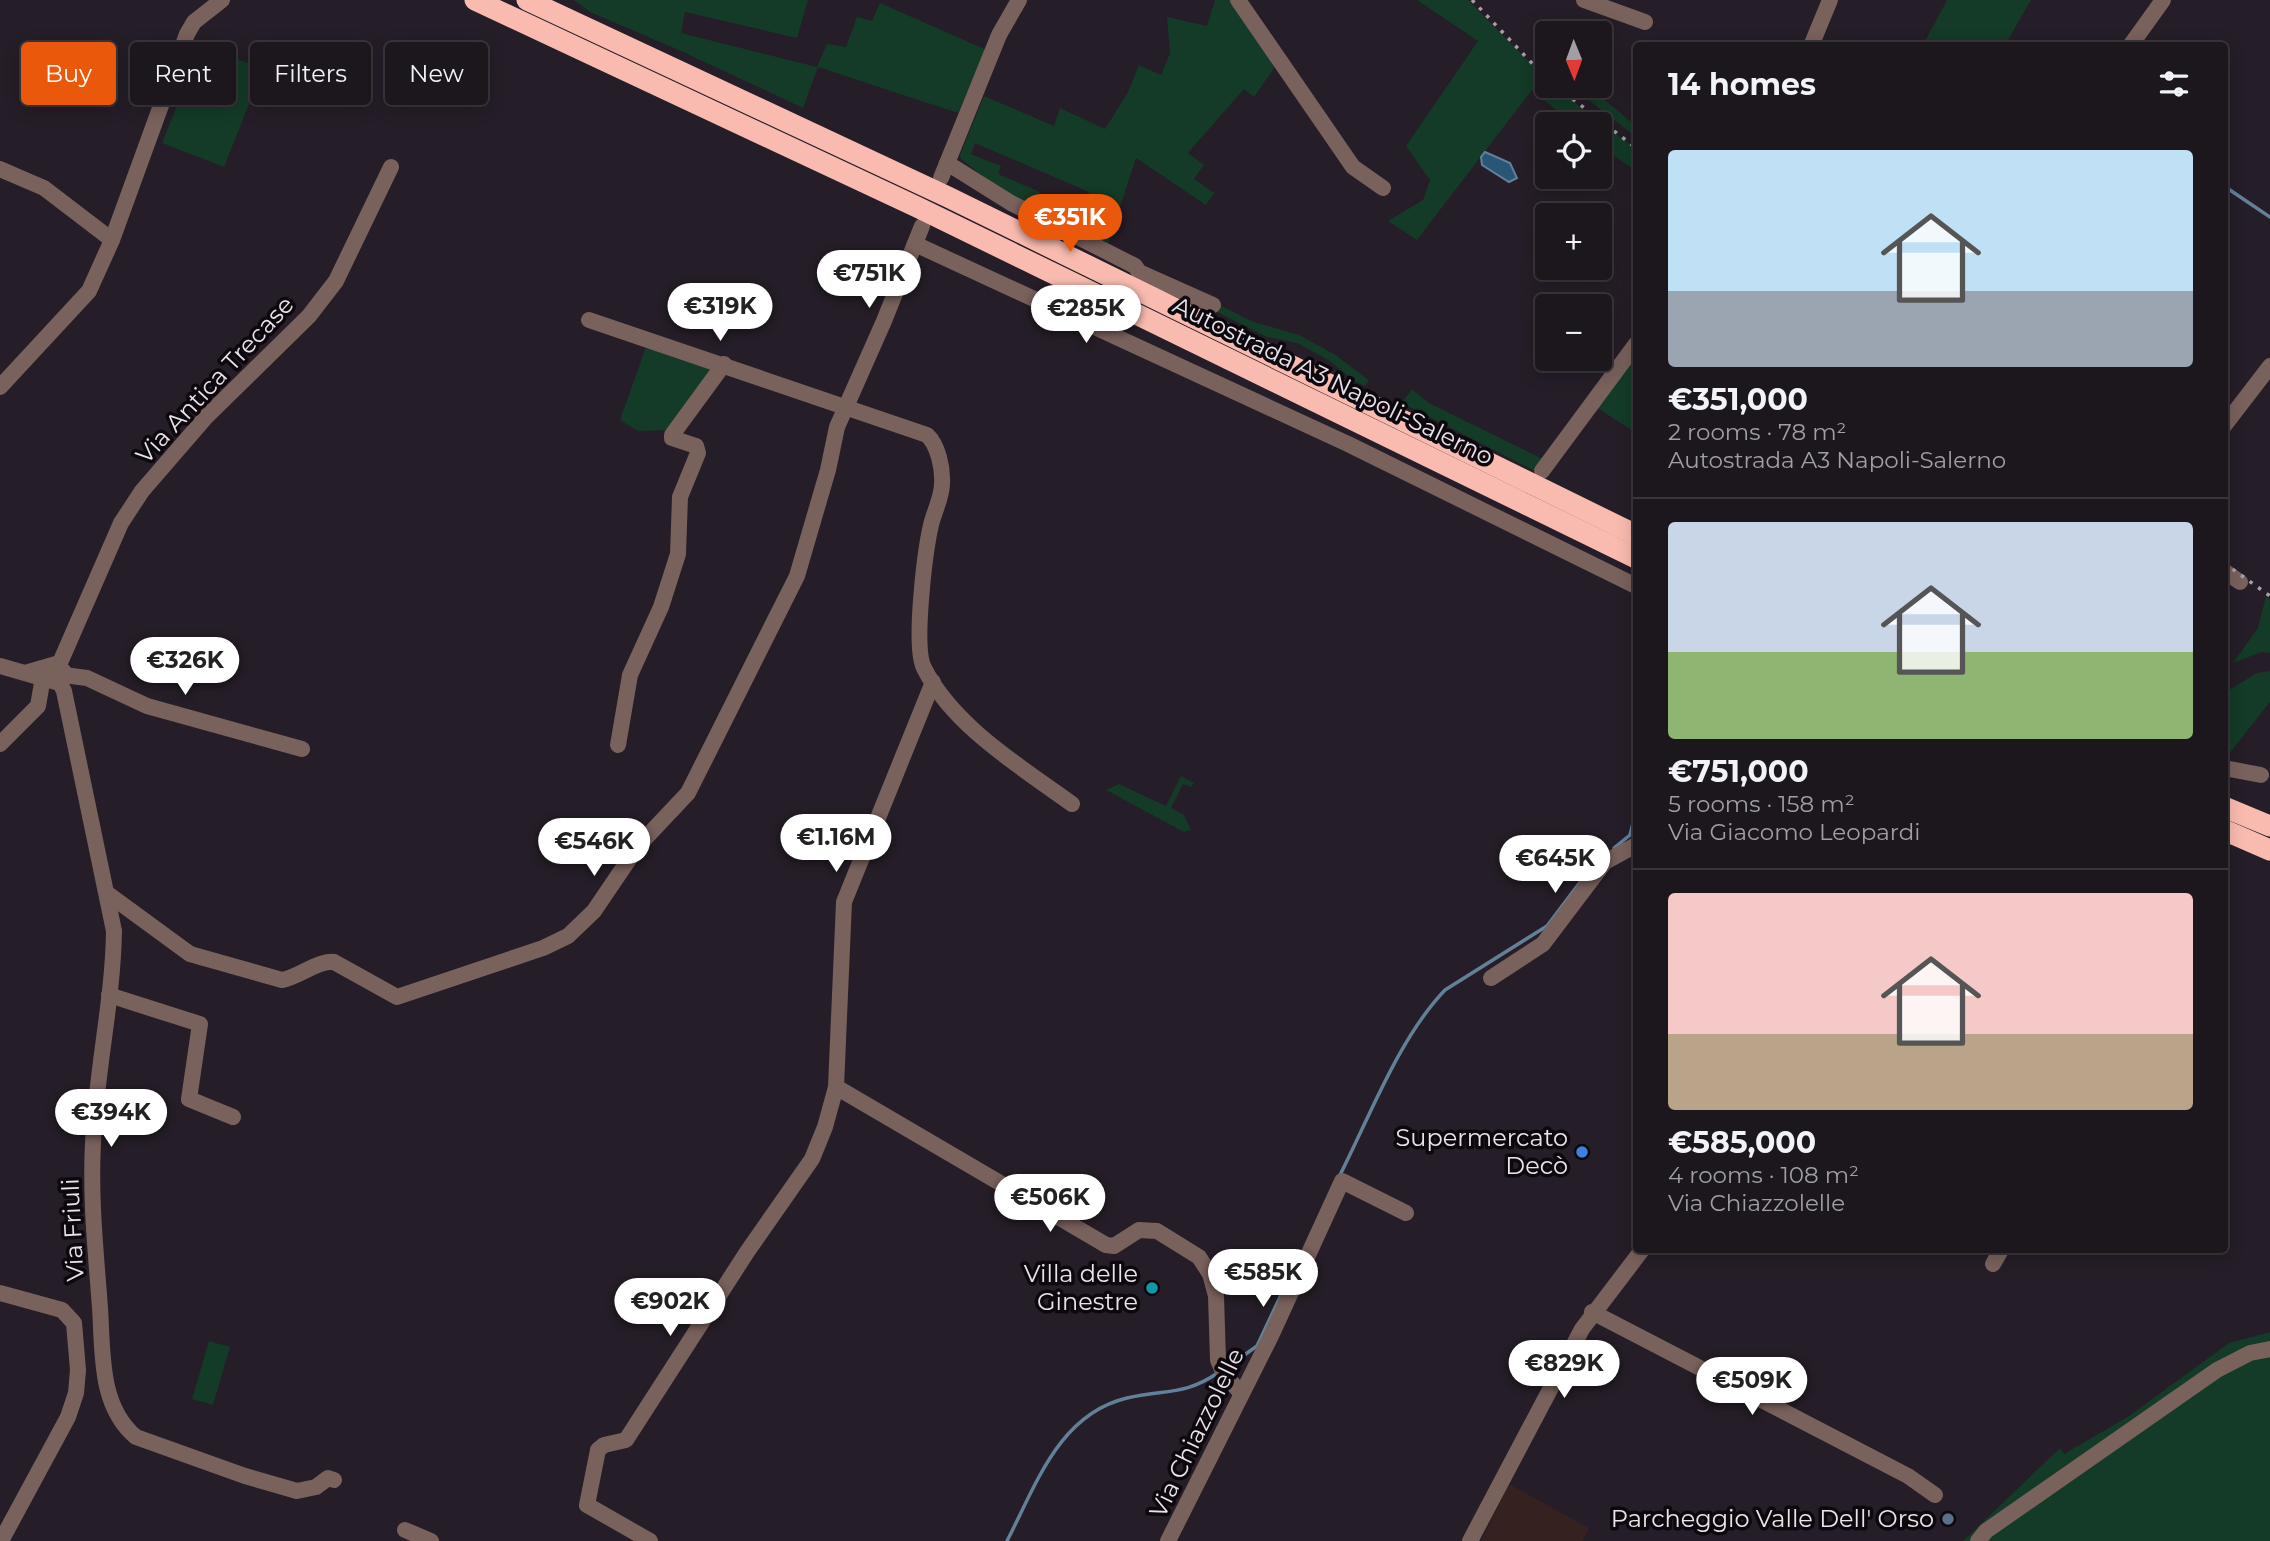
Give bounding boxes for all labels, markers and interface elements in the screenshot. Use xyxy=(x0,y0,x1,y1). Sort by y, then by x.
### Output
north arrow xyxy=(1535,21,1612,98)
map controls xyxy=(1535,21,1612,371)
chip: Buy xyxy=(21,42,116,105)
chip: Rent xyxy=(130,42,236,105)
chip: Filters xyxy=(250,42,371,105)
chip: New xyxy=(385,42,488,105)
icon: filters xyxy=(2155,65,2193,103)
text: 14 homes xyxy=(1668,66,1816,103)
button: locate xyxy=(1535,112,1612,189)
pin: €351K xyxy=(1021,194,1119,254)
icon: home xyxy=(1868,195,1994,321)
text: €351K xyxy=(1034,203,1106,231)
button: + xyxy=(1535,203,1612,280)
pin: €751K xyxy=(820,250,918,310)
text: €751K xyxy=(833,259,905,287)
pin: €319K xyxy=(671,284,769,343)
pin: €285K xyxy=(1037,286,1135,345)
street label: Via Antica Trecase xyxy=(130,290,300,469)
street label: Autostrada A3 Napoli-Salerno xyxy=(1168,290,1498,471)
text: €319K xyxy=(684,292,756,320)
text: €285K xyxy=(1047,294,1125,322)
button: − xyxy=(1535,294,1612,371)
text: €351,000 xyxy=(1668,381,1808,418)
text: 2 rooms · 78 m² xyxy=(1668,418,1846,446)
text: Autostrada A3 Napoli-Salerno xyxy=(1668,446,2006,474)
icon: home xyxy=(1868,567,1994,693)
pin: €326K xyxy=(136,638,234,697)
text: €326K xyxy=(146,646,224,674)
text: €751,000 xyxy=(1668,753,1809,790)
text: 5 rooms · 158 m² xyxy=(1668,790,1855,818)
pin: €1.16M xyxy=(779,814,893,874)
pin: €546K xyxy=(545,818,643,878)
text: Via Giacomo Leopardi xyxy=(1668,818,1920,846)
text: €1.16M xyxy=(796,823,876,851)
text: €546K xyxy=(554,827,634,855)
pin: €645K xyxy=(1506,836,1604,895)
text: €645K xyxy=(1515,844,1595,872)
icon: home xyxy=(1868,938,1994,1064)
pin: €394K xyxy=(62,1090,160,1149)
text: €394K xyxy=(71,1098,151,1126)
place label: Supermercato Decò xyxy=(1396,1123,1568,1180)
text: €585,000 xyxy=(1668,1124,1816,1161)
marker: Supermercato Decò xyxy=(1574,1144,1590,1160)
text: 4 rooms · 108 m² xyxy=(1668,1161,1859,1189)
pin: €506K xyxy=(1001,1174,1099,1234)
street label: Via Friuli xyxy=(55,1178,90,1282)
text: €506K xyxy=(1010,1183,1090,1211)
text: Via Chiazzolelle xyxy=(1668,1189,1845,1217)
pin: €585K xyxy=(1214,1250,1312,1309)
text: €585K xyxy=(1224,1258,1302,1286)
place label: Villa delle Ginestre xyxy=(1024,1259,1138,1316)
pin: €902K xyxy=(621,1278,719,1338)
marker: Villa delle Ginestre xyxy=(1144,1280,1160,1296)
text: €902K xyxy=(630,1287,710,1315)
pin: €829K xyxy=(1515,1340,1613,1400)
street label: Via Chiazzolelle xyxy=(1143,1343,1250,1522)
text: €829K xyxy=(1525,1349,1603,1377)
pin: €509K xyxy=(1703,1358,1801,1417)
text: €509K xyxy=(1712,1366,1792,1394)
place label: Parcheggio Valle Dell' Orso xyxy=(1611,1504,1934,1533)
marker: Parcheggio Valle Dell' Orso xyxy=(1940,1511,1956,1527)

